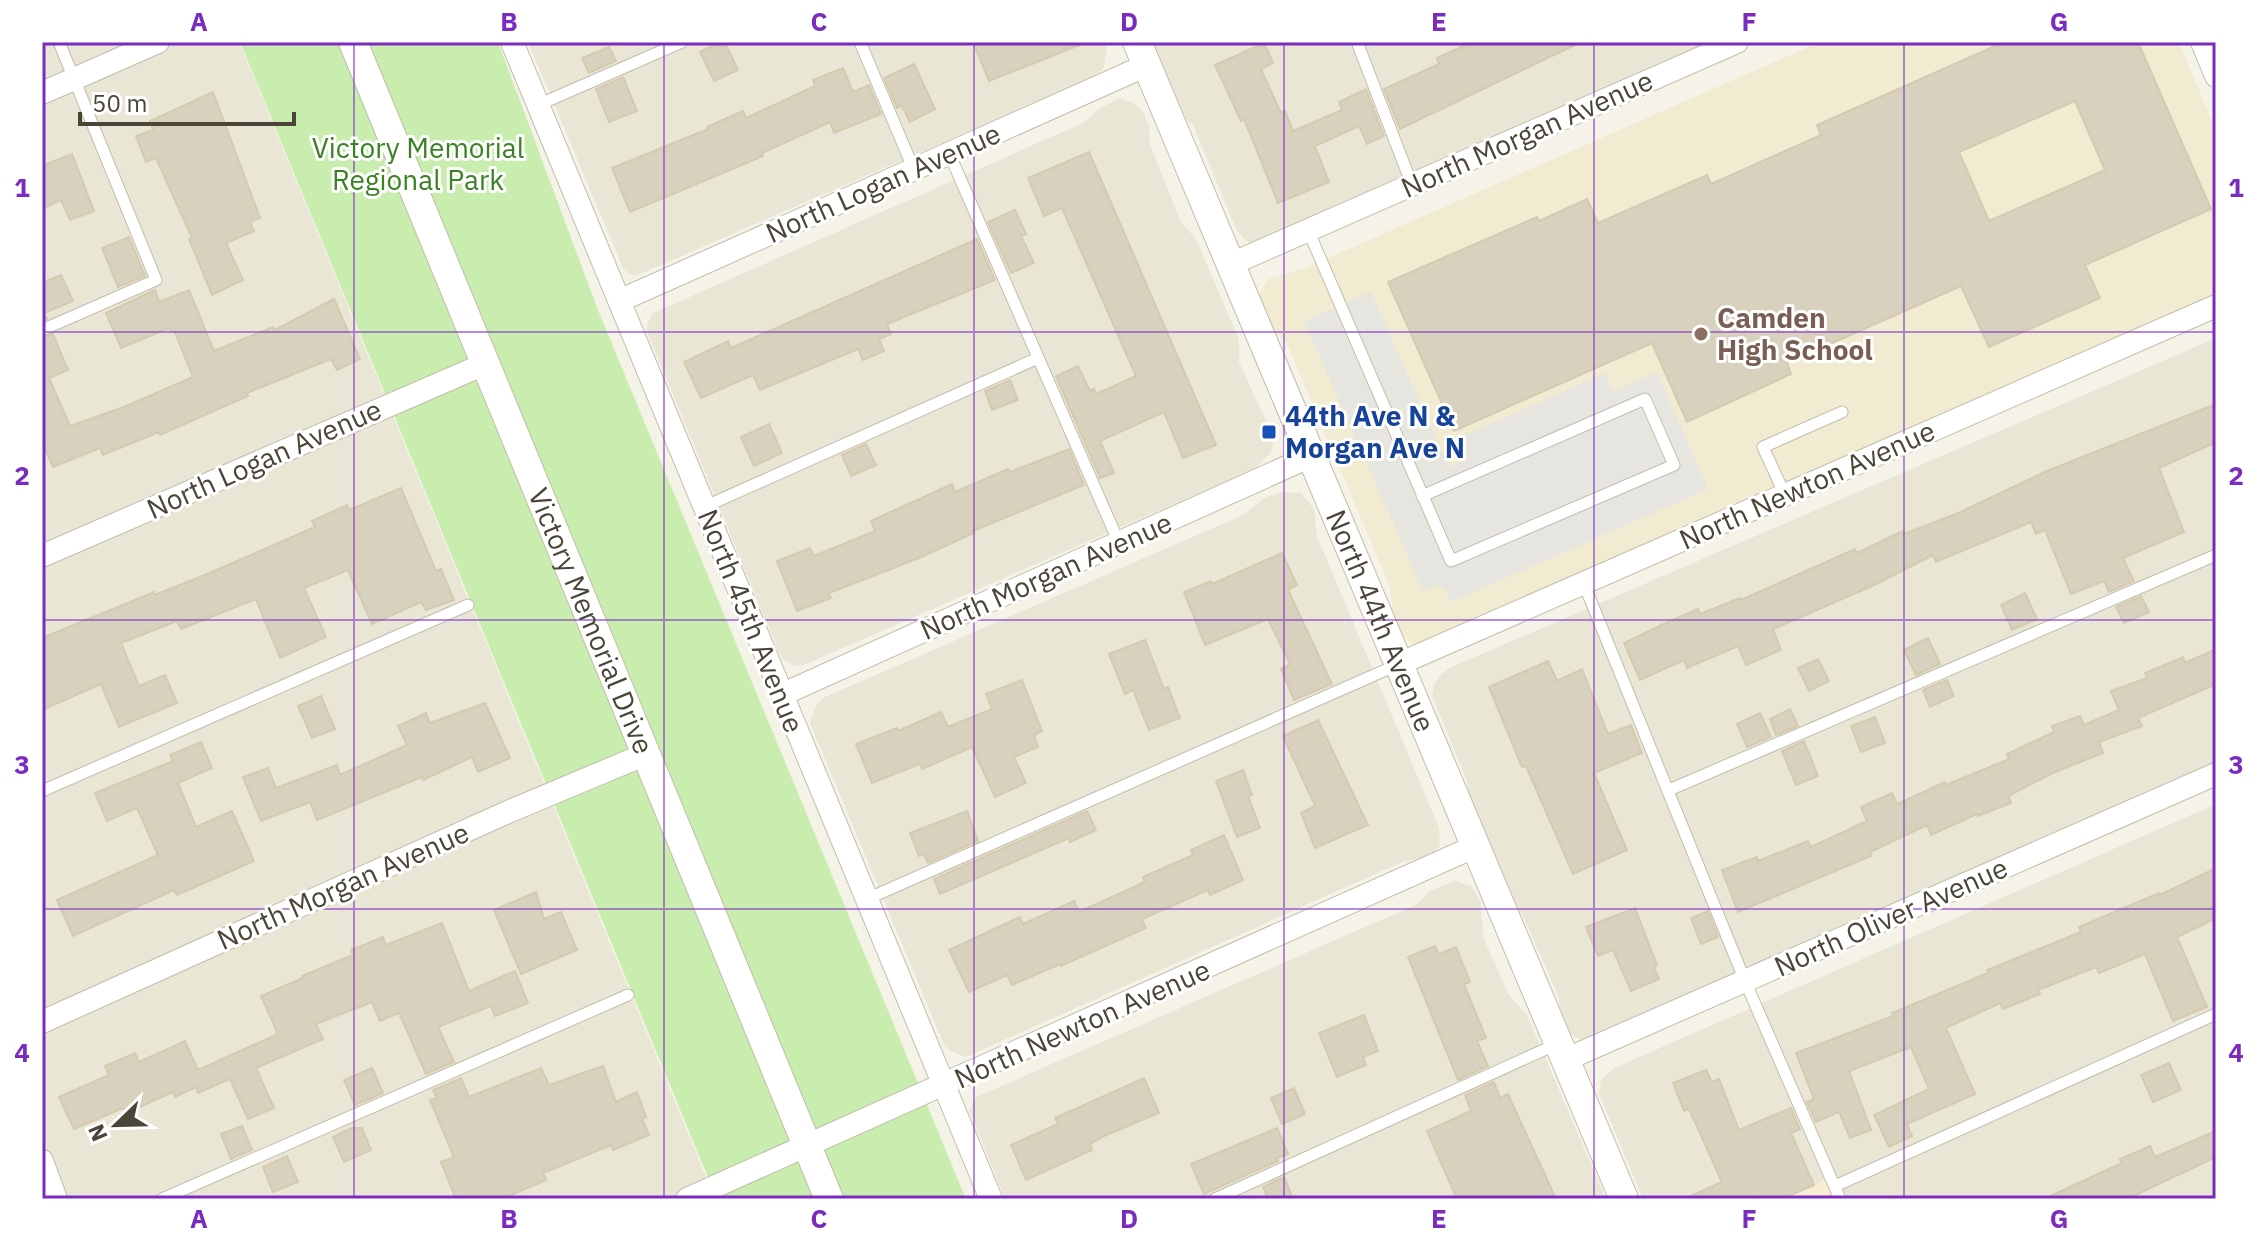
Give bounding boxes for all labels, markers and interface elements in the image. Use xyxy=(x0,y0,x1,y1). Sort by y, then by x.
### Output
text: A xyxy=(190,4,208,38)
text: B xyxy=(500,4,518,38)
text: C xyxy=(811,4,828,38)
text: D xyxy=(1120,4,1138,38)
text: E xyxy=(1431,4,1447,38)
text: F xyxy=(1741,4,1757,38)
text: G xyxy=(2050,4,2068,38)
street label: North Morgan Avenue xyxy=(1395,61,1659,206)
scale bar xyxy=(80,76,294,126)
text: 50 m xyxy=(92,87,147,119)
street label: North Logan Avenue xyxy=(760,114,1006,251)
park label: Victory Memorial Regional Park xyxy=(312,129,524,198)
text: 1 xyxy=(14,170,30,204)
text: 1 xyxy=(2228,170,2244,204)
place label: Camden High School xyxy=(1717,299,1873,368)
marker: Camden High School xyxy=(1692,325,1710,343)
street label: North Logan Avenue xyxy=(141,390,387,527)
place label: 44th Ave N & Morgan Ave N xyxy=(1285,397,1465,466)
street label: North Newton Avenue xyxy=(1673,411,1940,558)
marker: 44th Ave N & Morgan Ave N xyxy=(1260,423,1278,441)
text: 2 xyxy=(14,458,30,492)
text: 2 xyxy=(2228,458,2244,492)
street label: Victory Memorial Drive xyxy=(520,482,663,759)
street label: North Morgan Avenue xyxy=(914,503,1178,648)
street label: North 45th Avenue xyxy=(690,504,813,738)
street label: North 44th Avenue xyxy=(1318,504,1444,737)
text: 3 xyxy=(14,747,30,781)
text: 3 xyxy=(2228,747,2244,781)
street label: North Morgan Avenue xyxy=(211,813,475,958)
street label: North Oliver Avenue xyxy=(1768,848,2013,985)
street label: North Newton Avenue xyxy=(948,950,1215,1097)
text: 4 xyxy=(14,1035,30,1069)
text: 4 xyxy=(2228,1035,2244,1069)
north arrow xyxy=(76,1085,156,1165)
text: N xyxy=(81,1120,114,1146)
text: A xyxy=(190,1201,208,1235)
text: B xyxy=(500,1201,518,1235)
text: C xyxy=(811,1201,828,1235)
text: D xyxy=(1120,1201,1138,1235)
text: E xyxy=(1431,1201,1447,1235)
text: F xyxy=(1741,1201,1757,1235)
text: G xyxy=(2050,1201,2068,1235)

